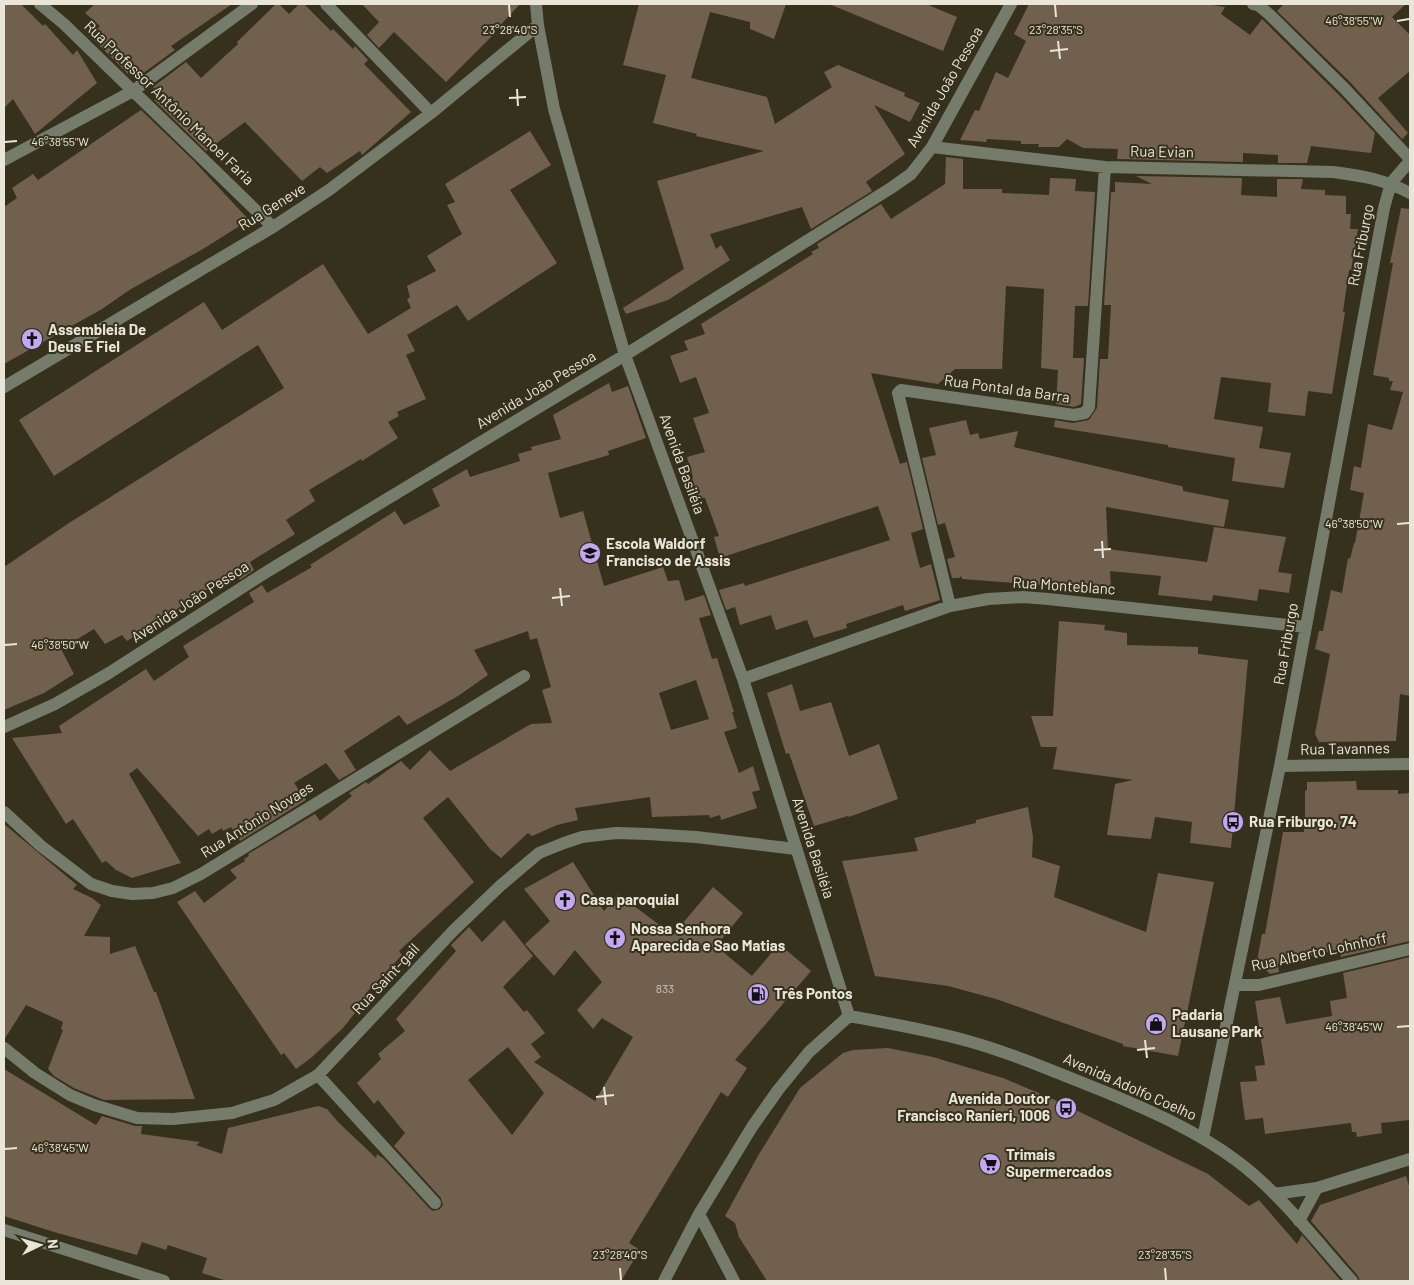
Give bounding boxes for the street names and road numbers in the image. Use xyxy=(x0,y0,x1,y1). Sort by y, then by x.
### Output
street label: Rua Professor Antônio Manoel Faria xyxy=(81,16,258,188)
street label: Avenida João Pessoa xyxy=(902,23,986,150)
street label: Rua Evian xyxy=(1130,141,1194,161)
street label: Rua Geneve xyxy=(235,178,308,234)
street label: Rua Friburgo xyxy=(1343,202,1377,287)
street label: Avenida João Pessoa xyxy=(472,346,599,432)
street label: Rua Pontal da Barra xyxy=(943,370,1071,406)
street label: Avenida Basiléia xyxy=(656,411,709,516)
street label: Avenida João Pessoa xyxy=(127,556,252,646)
street label: Rua Monteblanc xyxy=(1012,572,1116,598)
street label: Rua Friburgo xyxy=(1269,601,1301,686)
street label: Rua Tavannes xyxy=(1300,738,1390,758)
street label: Rua Antônio Novaes xyxy=(197,777,316,861)
street label: Avenida Basiléia xyxy=(789,795,839,901)
street label: Rua Alberto Lohnhoff xyxy=(1249,928,1388,974)
street label: Rua Saint-gail xyxy=(348,939,423,1017)
street label: Avenida Adolfo Coelho xyxy=(1061,1049,1200,1124)

